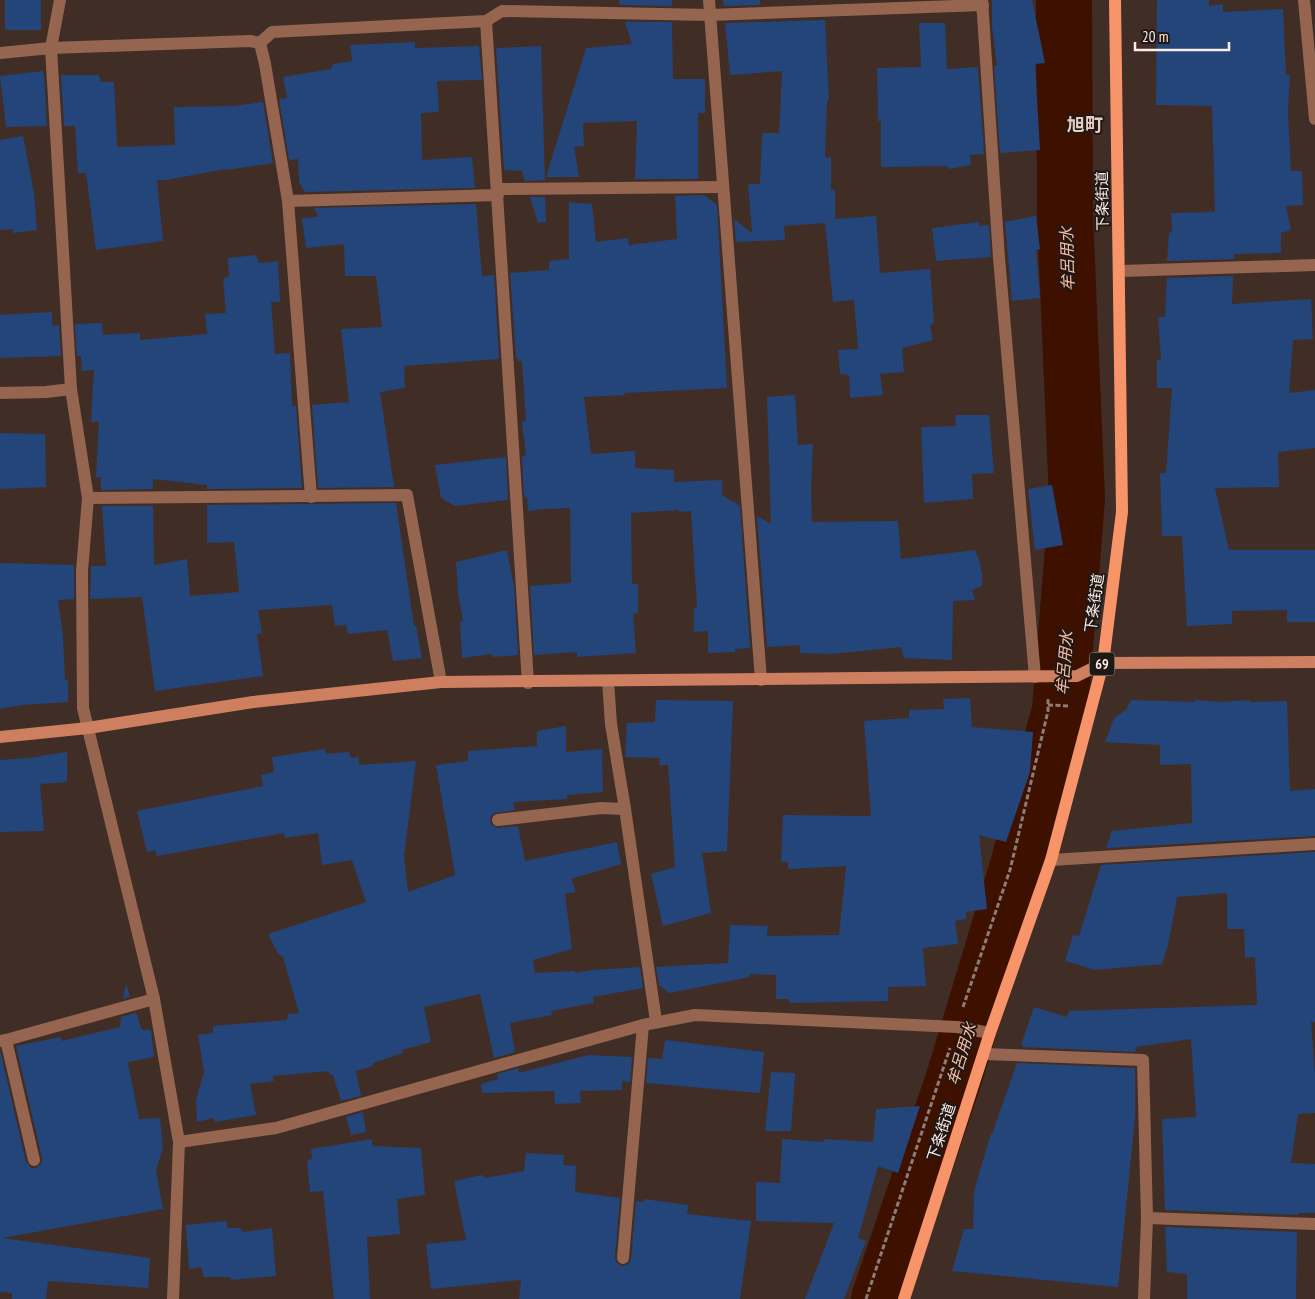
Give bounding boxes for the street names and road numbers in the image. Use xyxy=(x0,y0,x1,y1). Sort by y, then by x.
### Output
street label: 下条街道 xyxy=(1092,171,1112,231)
street label: 下条街道 xyxy=(1080,572,1108,634)
road number: 69 xyxy=(1090,652,1114,676)
street label: 下条街道 xyxy=(923,1101,959,1163)

